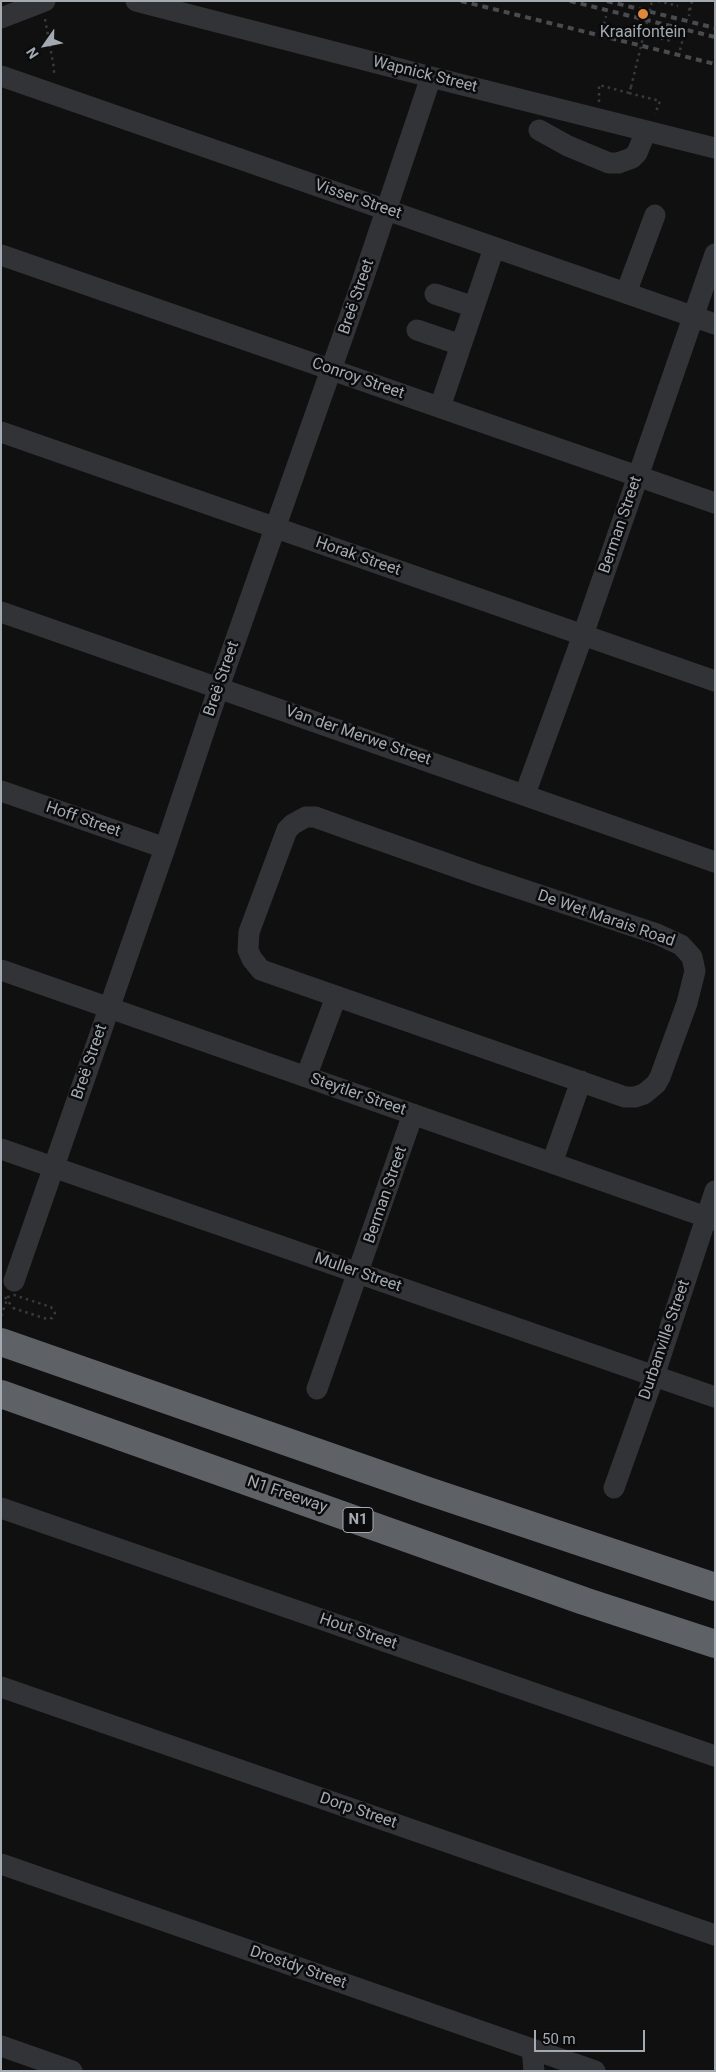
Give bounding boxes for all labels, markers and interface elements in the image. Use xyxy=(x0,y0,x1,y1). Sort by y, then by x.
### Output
marker: Kraaifontein xyxy=(636,7,650,21)
north arrow xyxy=(20,20,70,70)
place label: Kraaifontein xyxy=(600,23,686,43)
text: N xyxy=(23,45,42,62)
street label: Wapnick Street xyxy=(371,53,479,97)
street label: Visser Street xyxy=(312,176,404,224)
street label: Breë Street xyxy=(335,257,379,337)
street label: Conroy Street xyxy=(309,354,407,404)
street label: Berman Street xyxy=(595,474,647,576)
street label: Horak Street xyxy=(313,533,403,581)
street label: Breë Street xyxy=(200,639,244,719)
street label: Van der Merwe Street xyxy=(283,702,433,770)
street label: Hoff Street xyxy=(43,798,123,842)
street label: De Wet Marais Road xyxy=(535,886,677,952)
street label: Breë Street xyxy=(68,1022,112,1102)
street label: Steytler Street xyxy=(308,1070,408,1120)
street label: Berman Street xyxy=(360,1144,412,1246)
street label: Muller Street xyxy=(312,1249,404,1297)
street label: Durbanville Street xyxy=(636,1278,694,1402)
street label: N1 Freeway xyxy=(244,1472,330,1518)
road number: N1 xyxy=(343,1508,373,1532)
street label: Hout Street xyxy=(317,1610,399,1654)
street label: Dorp Street xyxy=(317,1789,399,1833)
street label: Drostdy Street xyxy=(247,1942,349,1994)
scale bar xyxy=(536,2020,647,2052)
text: 50 m xyxy=(542,2030,576,2048)

